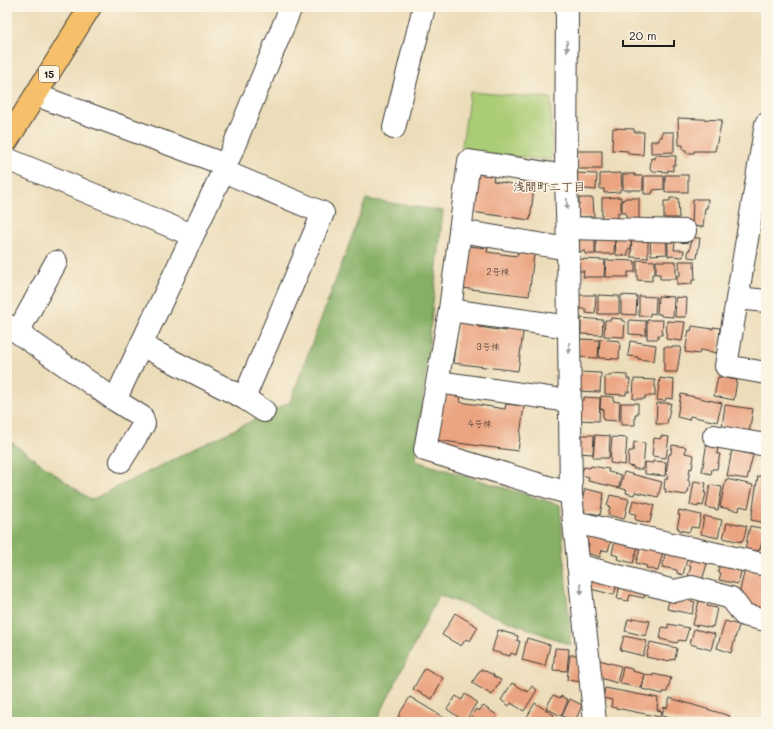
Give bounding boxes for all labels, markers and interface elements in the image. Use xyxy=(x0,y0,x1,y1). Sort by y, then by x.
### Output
scale bar xyxy=(623,22,674,48)
text: 20 m xyxy=(629,27,657,43)
one-way arrow xyxy=(564,40,570,53)
road number: 15 xyxy=(39,66,59,82)
district label: 浅間町二丁目 xyxy=(513,178,585,194)
one-way arrow xyxy=(563,198,570,210)
house number: 2号棟 xyxy=(486,266,510,277)
house number: 3号棟 xyxy=(476,341,500,352)
one-way arrow xyxy=(566,342,572,355)
house number: 4号棟 xyxy=(468,418,492,429)
one-way arrow xyxy=(577,583,584,595)

